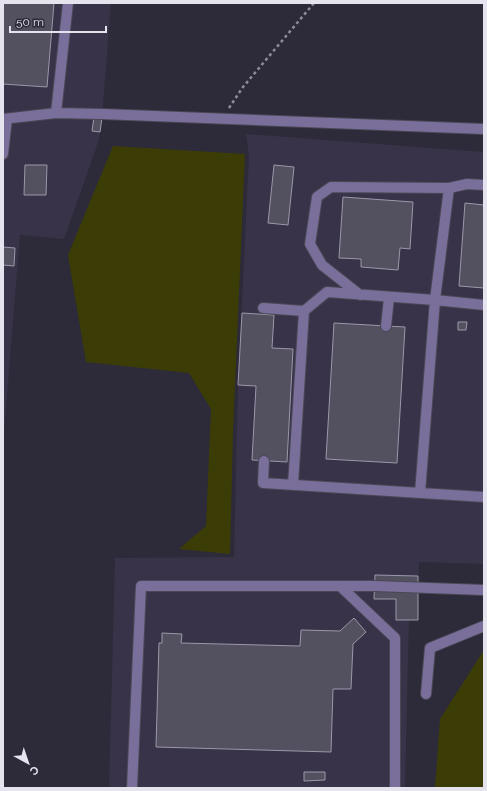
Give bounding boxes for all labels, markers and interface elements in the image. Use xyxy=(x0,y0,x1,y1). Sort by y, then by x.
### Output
scale bar xyxy=(10,8,106,34)
text: 50 m xyxy=(16,15,44,29)
north arrow xyxy=(8,743,48,783)
text: С xyxy=(27,763,41,778)

